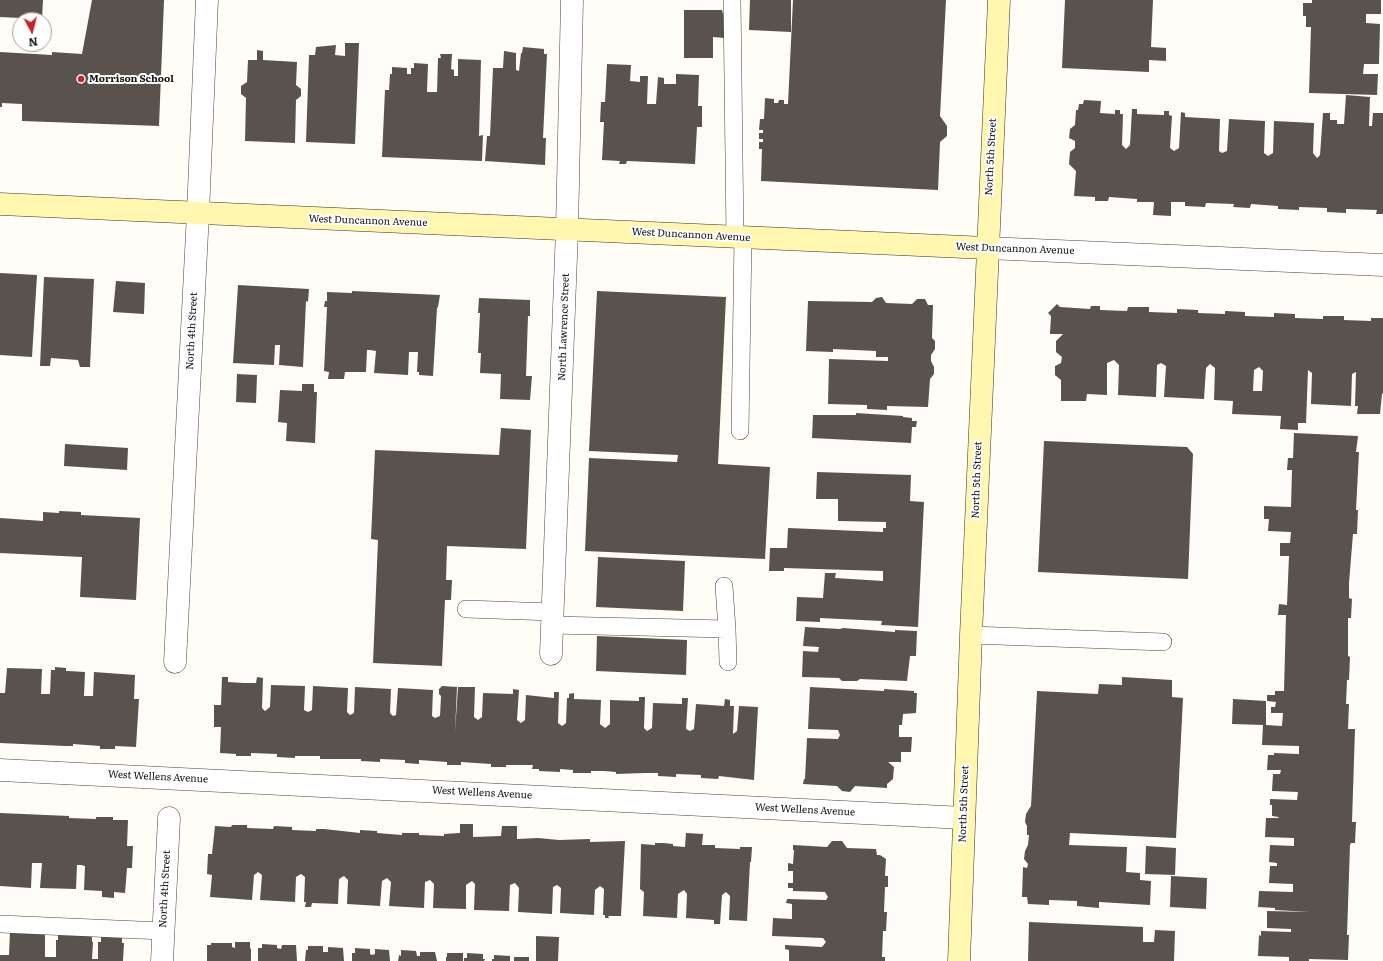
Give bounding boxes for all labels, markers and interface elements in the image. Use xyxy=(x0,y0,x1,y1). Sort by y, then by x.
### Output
north arrow xyxy=(12,12,52,52)
text: N xyxy=(28,34,39,51)
place label: Morrison School xyxy=(89,73,174,85)
marker: Morrison School xyxy=(76,74,86,84)
street label: North 5th Street xyxy=(983,118,999,196)
street label: West Duncannon Avenue xyxy=(308,213,428,229)
street label: West Duncannon Avenue xyxy=(631,226,751,244)
street label: West Duncannon Avenue xyxy=(955,241,1075,257)
street label: North Lawrence Street xyxy=(556,273,572,381)
street label: North 4th Street xyxy=(184,292,200,370)
street label: North 5th Street xyxy=(970,441,984,519)
street label: North 5th Street xyxy=(957,765,971,843)
street label: West Wellens Avenue xyxy=(108,768,208,786)
street label: West Wellens Avenue xyxy=(432,784,532,802)
street label: West Wellens Avenue xyxy=(755,801,855,819)
street label: North 4th Street xyxy=(157,850,173,928)

